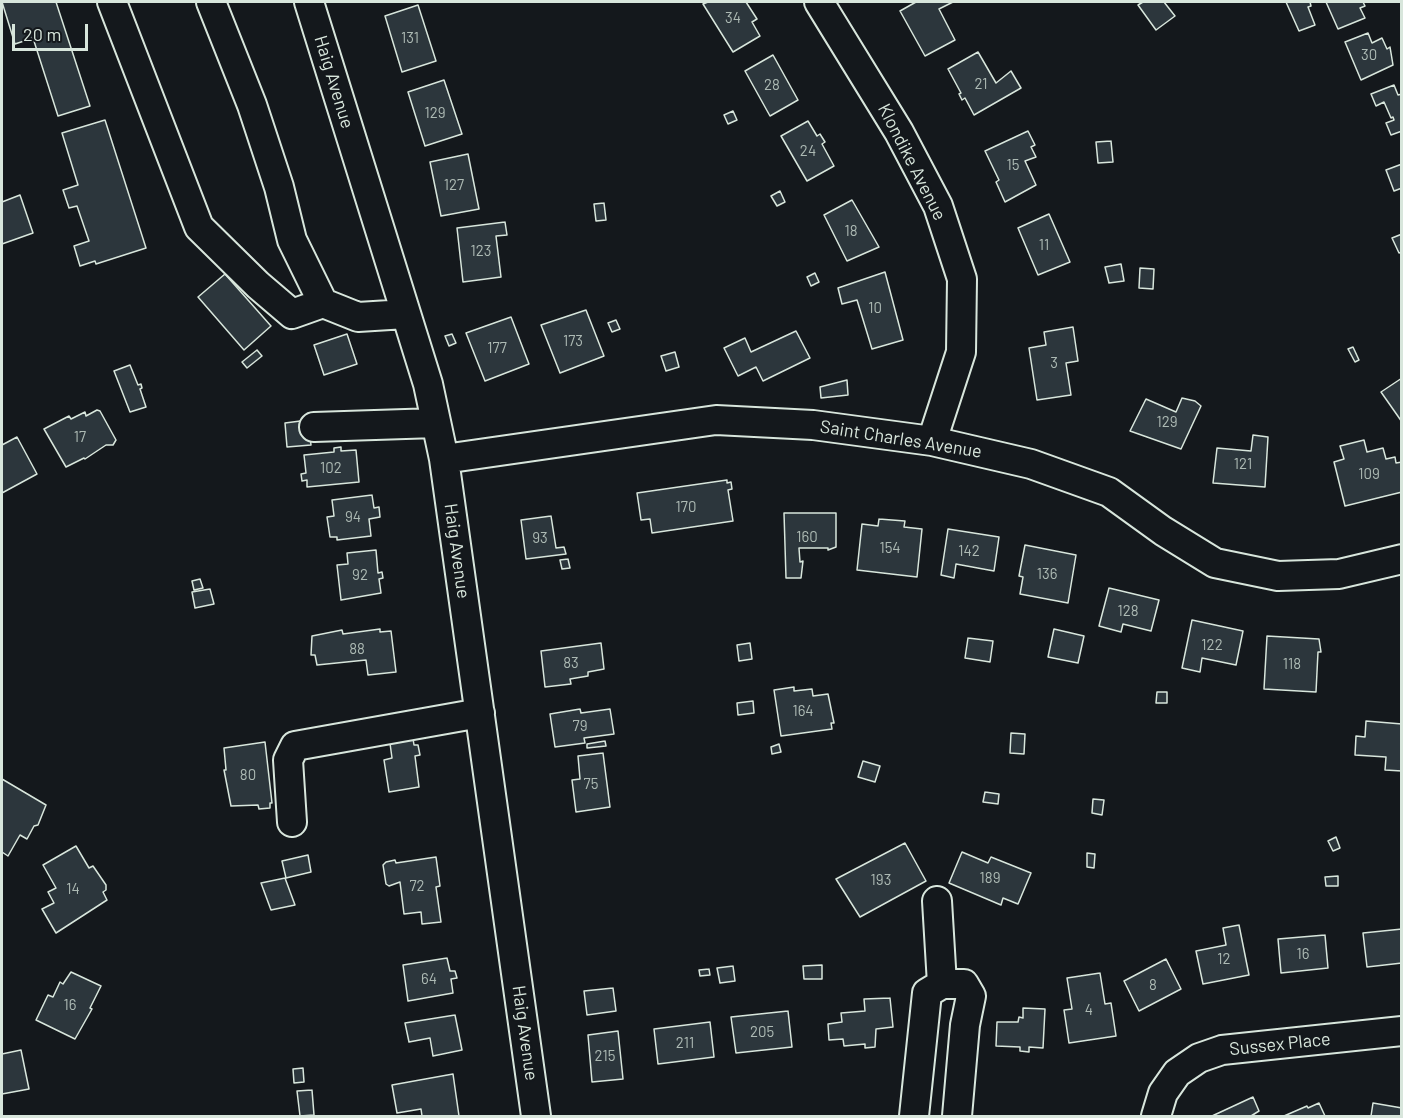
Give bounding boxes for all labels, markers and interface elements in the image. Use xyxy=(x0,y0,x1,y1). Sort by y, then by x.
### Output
house number: 34 xyxy=(725,9,741,27)
scale bar xyxy=(15,12,92,50)
text: 20 m xyxy=(23,23,61,45)
house number: 131 xyxy=(401,29,419,47)
street label: Haig Avenue xyxy=(310,33,358,131)
house number: 30 xyxy=(1361,46,1377,64)
house number: 21 xyxy=(974,75,988,93)
house number: 28 xyxy=(764,76,780,94)
street label: Klondike Avenue xyxy=(873,100,951,224)
house number: 129 xyxy=(424,104,446,122)
house number: 24 xyxy=(800,142,816,160)
house number: 15 xyxy=(1007,156,1019,174)
house number: 127 xyxy=(444,176,464,194)
house number: 18 xyxy=(844,222,858,240)
house number: 11 xyxy=(1039,236,1049,254)
house number: 123 xyxy=(471,242,491,260)
house number: 10 xyxy=(868,299,882,317)
house number: 173 xyxy=(563,332,583,350)
house number: 177 xyxy=(487,339,507,357)
house number: 3 xyxy=(1050,354,1058,372)
house number: 129 xyxy=(1156,413,1178,431)
street label: Saint Charles Avenue xyxy=(819,416,983,462)
house number: 17 xyxy=(74,428,86,446)
house number: 121 xyxy=(1234,455,1252,473)
house number: 102 xyxy=(320,459,342,477)
house number: 109 xyxy=(1358,465,1380,483)
house number: 170 xyxy=(676,498,696,516)
street label: Haig Avenue xyxy=(440,502,474,600)
house number: 94 xyxy=(345,508,361,526)
house number: 160 xyxy=(796,528,818,546)
house number: 93 xyxy=(532,529,548,547)
house number: 154 xyxy=(879,539,901,557)
house number: 142 xyxy=(958,542,980,560)
house number: 136 xyxy=(1037,565,1057,583)
house number: 92 xyxy=(352,566,368,584)
house number: 128 xyxy=(1117,602,1139,620)
house number: 122 xyxy=(1201,636,1223,654)
house number: 88 xyxy=(349,640,365,658)
house number: 83 xyxy=(563,654,579,672)
house number: 118 xyxy=(1283,655,1301,673)
house number: 164 xyxy=(792,702,814,720)
house number: 79 xyxy=(573,717,587,735)
house number: 80 xyxy=(240,766,256,784)
house number: 75 xyxy=(584,775,598,793)
house number: 189 xyxy=(980,869,1000,887)
house number: 193 xyxy=(871,871,891,889)
house number: 72 xyxy=(409,877,425,895)
house number: 14 xyxy=(66,880,80,898)
house number: 16 xyxy=(1297,945,1309,963)
house number: 12 xyxy=(1217,950,1231,968)
house number: 64 xyxy=(421,970,437,988)
house number: 8 xyxy=(1149,976,1157,994)
street label: Haig Avenue xyxy=(508,984,542,1082)
house number: 16 xyxy=(64,996,76,1014)
house number: 4 xyxy=(1085,1001,1093,1019)
house number: 205 xyxy=(750,1023,774,1041)
street label: Sussex Place xyxy=(1228,1028,1332,1060)
house number: 211 xyxy=(676,1034,694,1052)
house number: 215 xyxy=(595,1047,615,1065)

